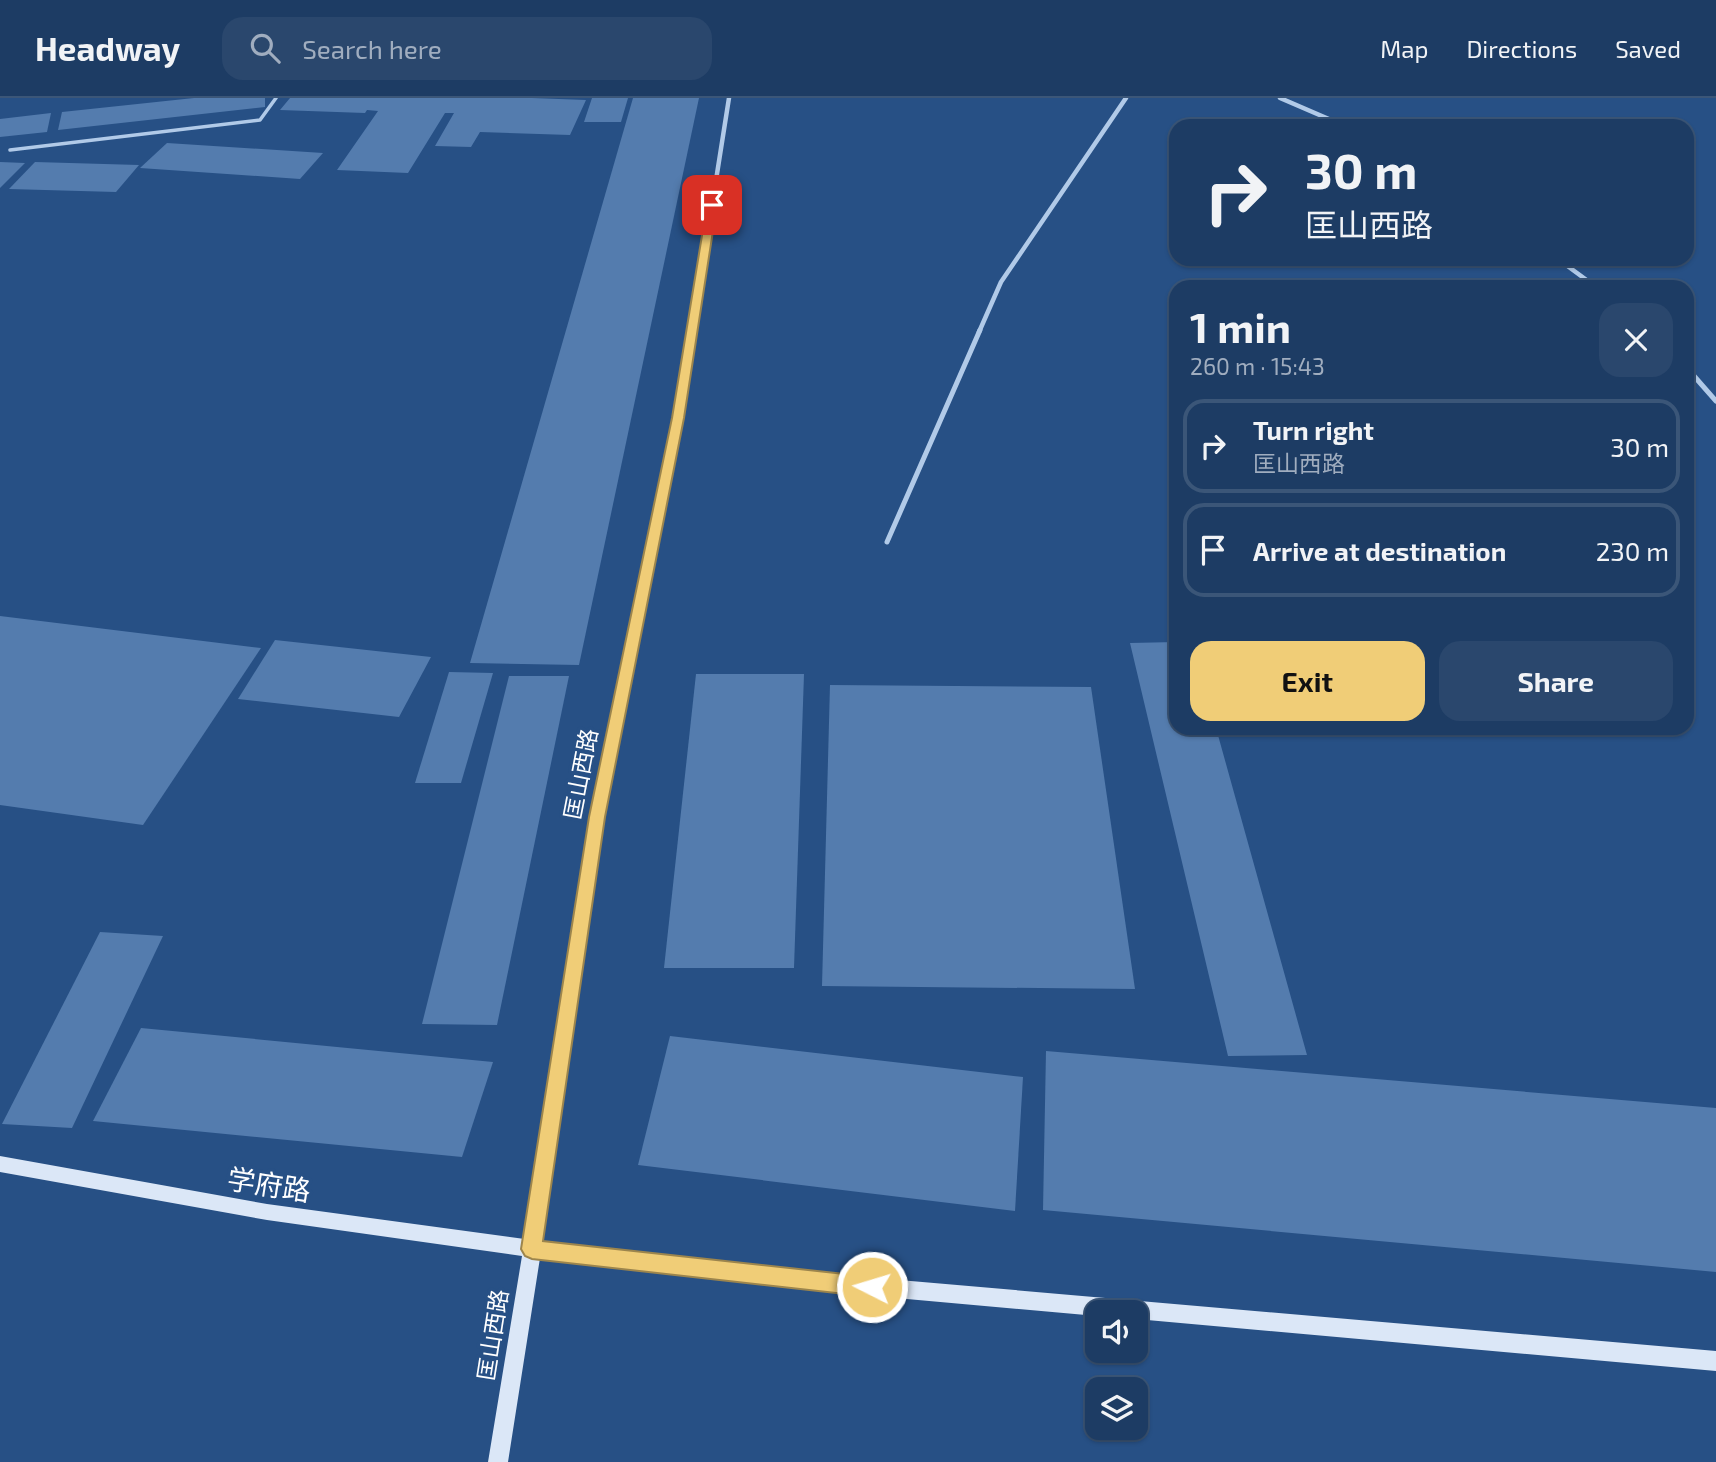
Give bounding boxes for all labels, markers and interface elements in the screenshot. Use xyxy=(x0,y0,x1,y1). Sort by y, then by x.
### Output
search box xyxy=(222,17,712,80)
text: Headway xyxy=(35,28,180,68)
icon: search xyxy=(246,29,284,67)
text: Search here xyxy=(302,33,442,64)
text: Map xyxy=(1380,34,1428,63)
text: Directions xyxy=(1466,34,1577,63)
text: Saved xyxy=(1615,34,1681,63)
text: 30 m xyxy=(1305,140,1417,199)
icon: right xyxy=(1190,147,1281,238)
pin xyxy=(682,175,742,235)
icon: arrive xyxy=(693,186,731,224)
text: 匡山西路 xyxy=(1305,205,1433,243)
text: 1 min xyxy=(1190,301,1291,351)
button: close xyxy=(1599,303,1673,377)
text: 260 m · 15:43 xyxy=(1190,352,1325,380)
text: Turn right xyxy=(1253,414,1374,445)
icon: right xyxy=(1194,427,1232,465)
text: 30 m xyxy=(1610,431,1669,462)
text: 匡山西路 xyxy=(1253,449,1345,477)
icon: arrive xyxy=(1194,531,1232,569)
text: Arrive at destination xyxy=(1253,535,1506,566)
text: 230 m xyxy=(1596,535,1669,566)
button: Exit xyxy=(1190,641,1425,721)
button: Share xyxy=(1439,641,1673,721)
street label: 匡山西路 xyxy=(557,726,603,822)
street label: 学府路 xyxy=(225,1161,313,1207)
position arrow xyxy=(835,1250,909,1324)
street label: 匡山西路 xyxy=(471,1287,513,1382)
map controls xyxy=(1085,1300,1148,1440)
button: sound xyxy=(1085,1300,1148,1363)
button: layers xyxy=(1085,1377,1148,1440)

